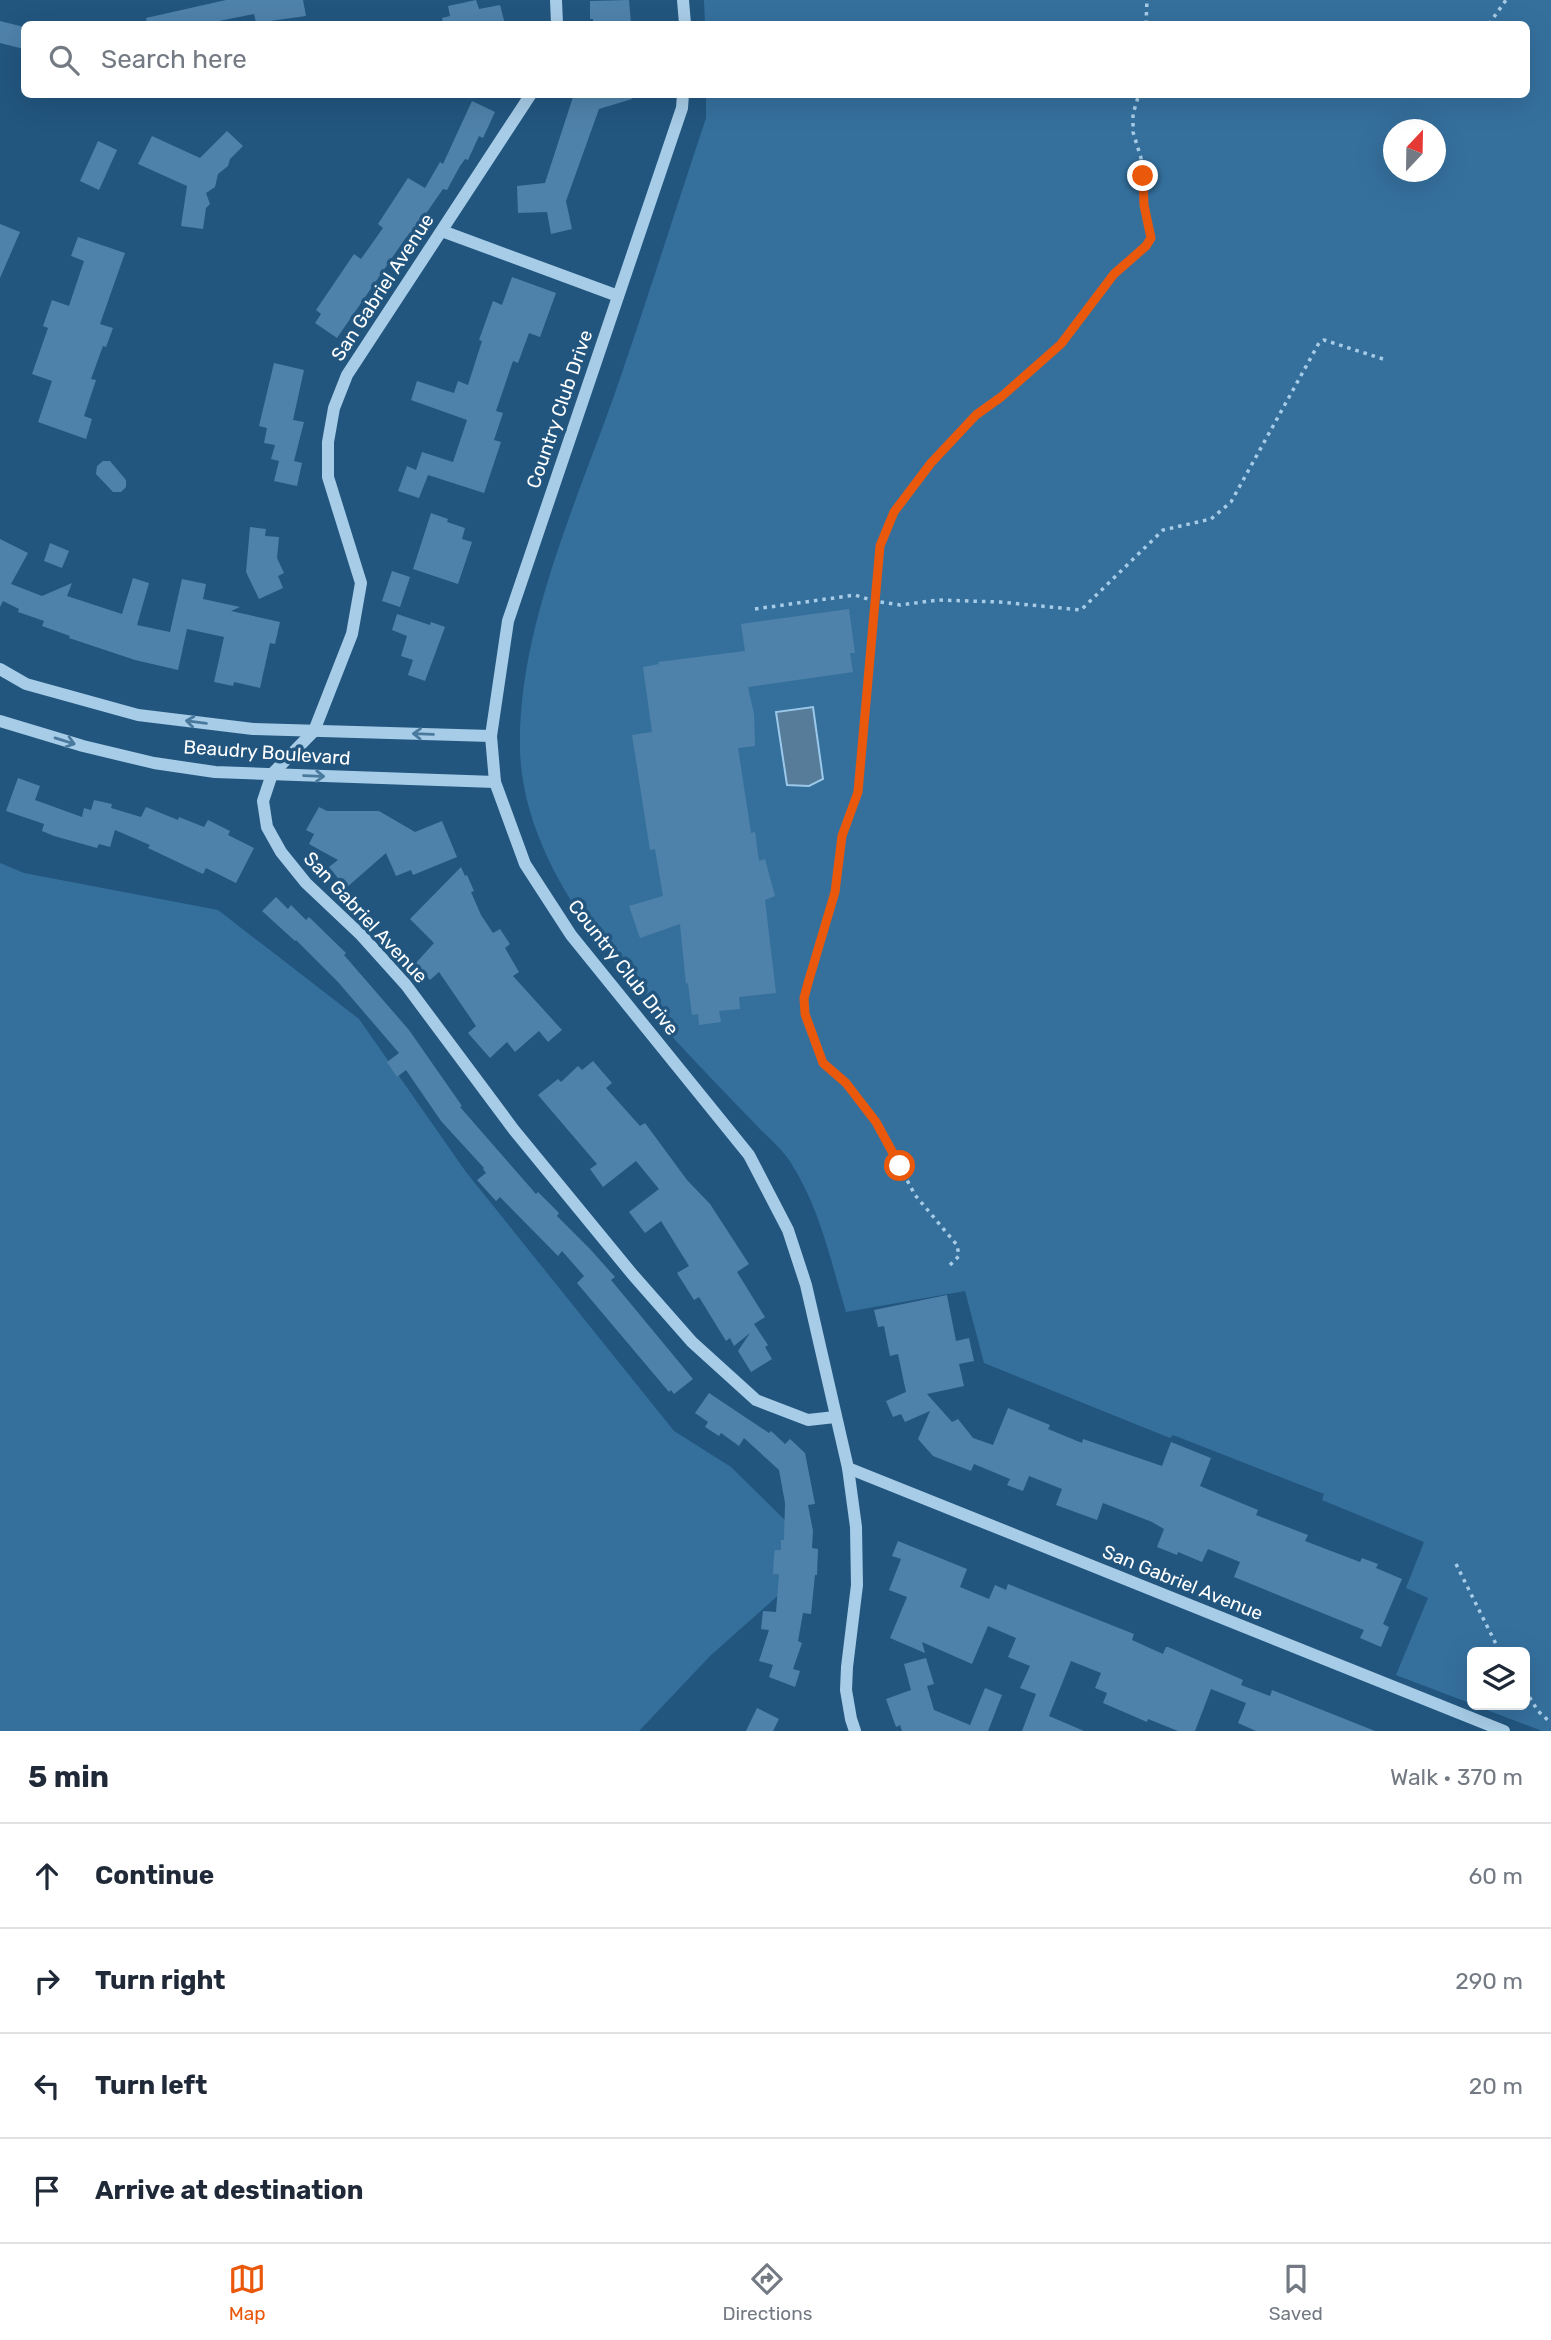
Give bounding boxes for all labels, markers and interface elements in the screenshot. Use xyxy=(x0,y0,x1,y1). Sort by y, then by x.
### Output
search box xyxy=(21,21,1530,98)
icon: search xyxy=(45,41,83,79)
text: Search here xyxy=(101,44,247,75)
north arrow xyxy=(1383,119,1446,182)
route end xyxy=(1127,160,1158,191)
street label: San Gabriel Avenue xyxy=(326,209,439,365)
street label: Country Club Drive xyxy=(522,327,597,491)
one-way arrow xyxy=(185,715,208,728)
one-way arrow xyxy=(412,728,435,741)
one-way arrow xyxy=(54,735,76,748)
street label: Beaudry Boulevard xyxy=(183,735,351,770)
one-way arrow xyxy=(302,769,325,782)
street label: San Gabriel Avenue xyxy=(299,847,432,988)
street label: Country Club Drive xyxy=(563,895,684,1040)
route start xyxy=(884,1150,915,1181)
street label: San Gabriel Avenue xyxy=(1099,1540,1266,1625)
map controls xyxy=(1467,1647,1530,1710)
button: layers xyxy=(1467,1647,1530,1710)
text: 5 min xyxy=(28,1759,109,1795)
text: Walk · 370 m xyxy=(1390,1763,1523,1791)
icon: ahead xyxy=(28,1857,66,1895)
text: Continue xyxy=(95,1860,214,1891)
text: 60 m xyxy=(1468,1862,1523,1890)
icon: right xyxy=(28,1962,66,2000)
text: Turn right xyxy=(95,1965,225,1996)
text: 290 m xyxy=(1455,1967,1523,1995)
icon: left xyxy=(28,2067,66,2105)
text: Turn left xyxy=(95,2070,207,2101)
text: 20 m xyxy=(1469,2072,1523,2100)
icon: arrive xyxy=(28,2172,66,2210)
text: Arrive at destination xyxy=(95,2175,363,2206)
tab: Map xyxy=(228,2260,266,2325)
tab: Directions xyxy=(722,2260,812,2325)
tab: Saved xyxy=(1269,2260,1323,2325)

